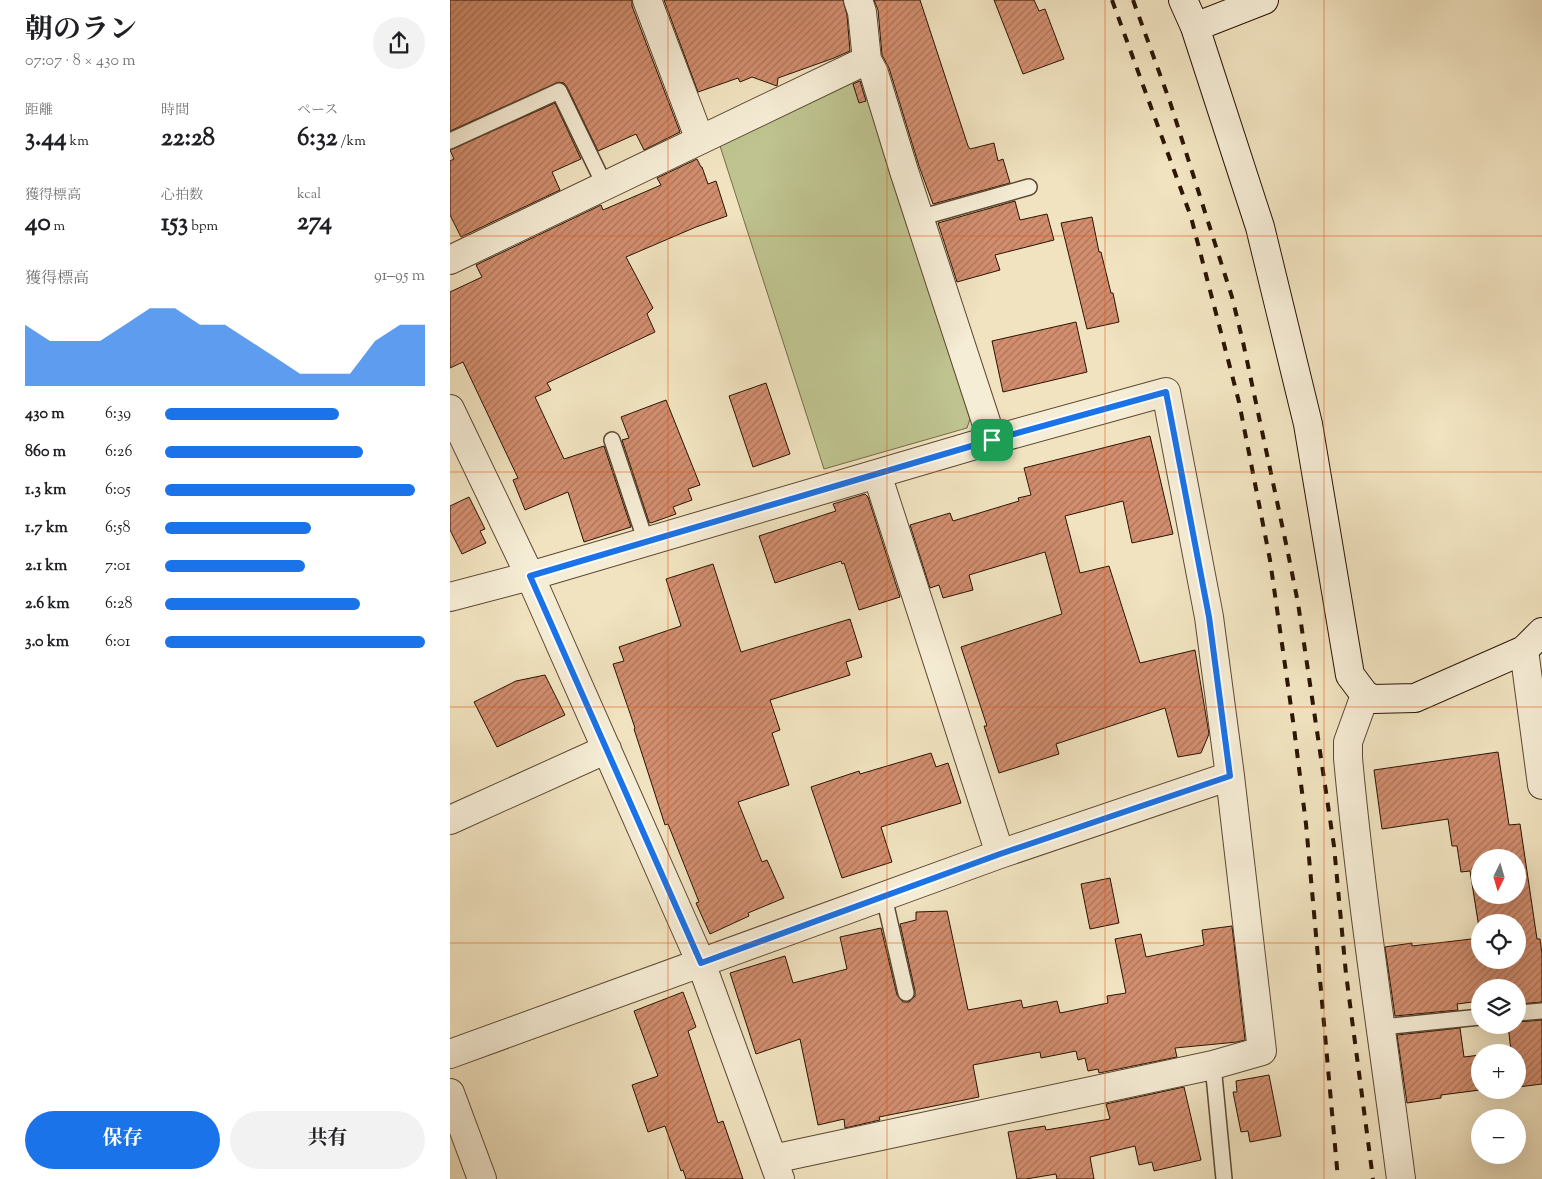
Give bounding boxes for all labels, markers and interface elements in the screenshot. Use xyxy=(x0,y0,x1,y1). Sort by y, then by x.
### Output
text: 朝のラン xyxy=(25,11,137,51)
button: share xyxy=(373,17,425,69)
text: 07:07 · 8 × 430 m xyxy=(25,50,136,73)
text: 距離 xyxy=(25,101,53,121)
text: 時間 xyxy=(161,101,189,121)
text: ペース xyxy=(297,101,338,121)
text: 3.44 xyxy=(25,121,67,157)
text: 22:28 xyxy=(161,121,215,157)
text: 6:32 xyxy=(297,121,337,157)
text: km xyxy=(67,132,89,152)
text: /km xyxy=(337,132,366,152)
text: kcal xyxy=(297,185,321,205)
text: 獲得標高 xyxy=(25,186,81,206)
text: 心拍数 xyxy=(161,186,203,206)
text: 274 xyxy=(297,205,332,241)
text: 40 xyxy=(25,206,51,242)
text: 153 xyxy=(161,206,188,242)
text: m xyxy=(51,217,65,237)
text: bpm xyxy=(188,217,218,237)
text: 91–95 m xyxy=(374,265,425,288)
text: 獲得標高 xyxy=(25,268,89,291)
text: 430 m xyxy=(25,403,65,426)
text: 6:39 xyxy=(105,403,131,426)
pin xyxy=(971,419,1013,461)
icon: arrive xyxy=(978,426,1006,454)
text: 860 m xyxy=(25,441,66,464)
text: 6:26 xyxy=(105,441,132,464)
text: 1.3 km xyxy=(25,479,66,502)
text: 6:05 xyxy=(105,479,131,502)
text: 1.7 km xyxy=(25,517,68,540)
text: 6:58 xyxy=(105,517,130,540)
text: 2.1 km xyxy=(25,555,67,578)
text: 7:01 xyxy=(105,555,131,578)
text: 2.6 km xyxy=(25,593,70,616)
text: 6:28 xyxy=(105,593,132,616)
text: 3.0 km xyxy=(25,631,69,654)
text: 6:01 xyxy=(105,631,131,654)
north arrow xyxy=(1471,849,1526,904)
map controls xyxy=(1471,849,1526,1164)
button: locate xyxy=(1471,914,1526,969)
button: layers xyxy=(1471,979,1526,1034)
button: + xyxy=(1471,1044,1526,1099)
button: − xyxy=(1471,1109,1526,1164)
button: 保存 xyxy=(25,1111,220,1169)
button: 共有 xyxy=(230,1111,425,1169)

